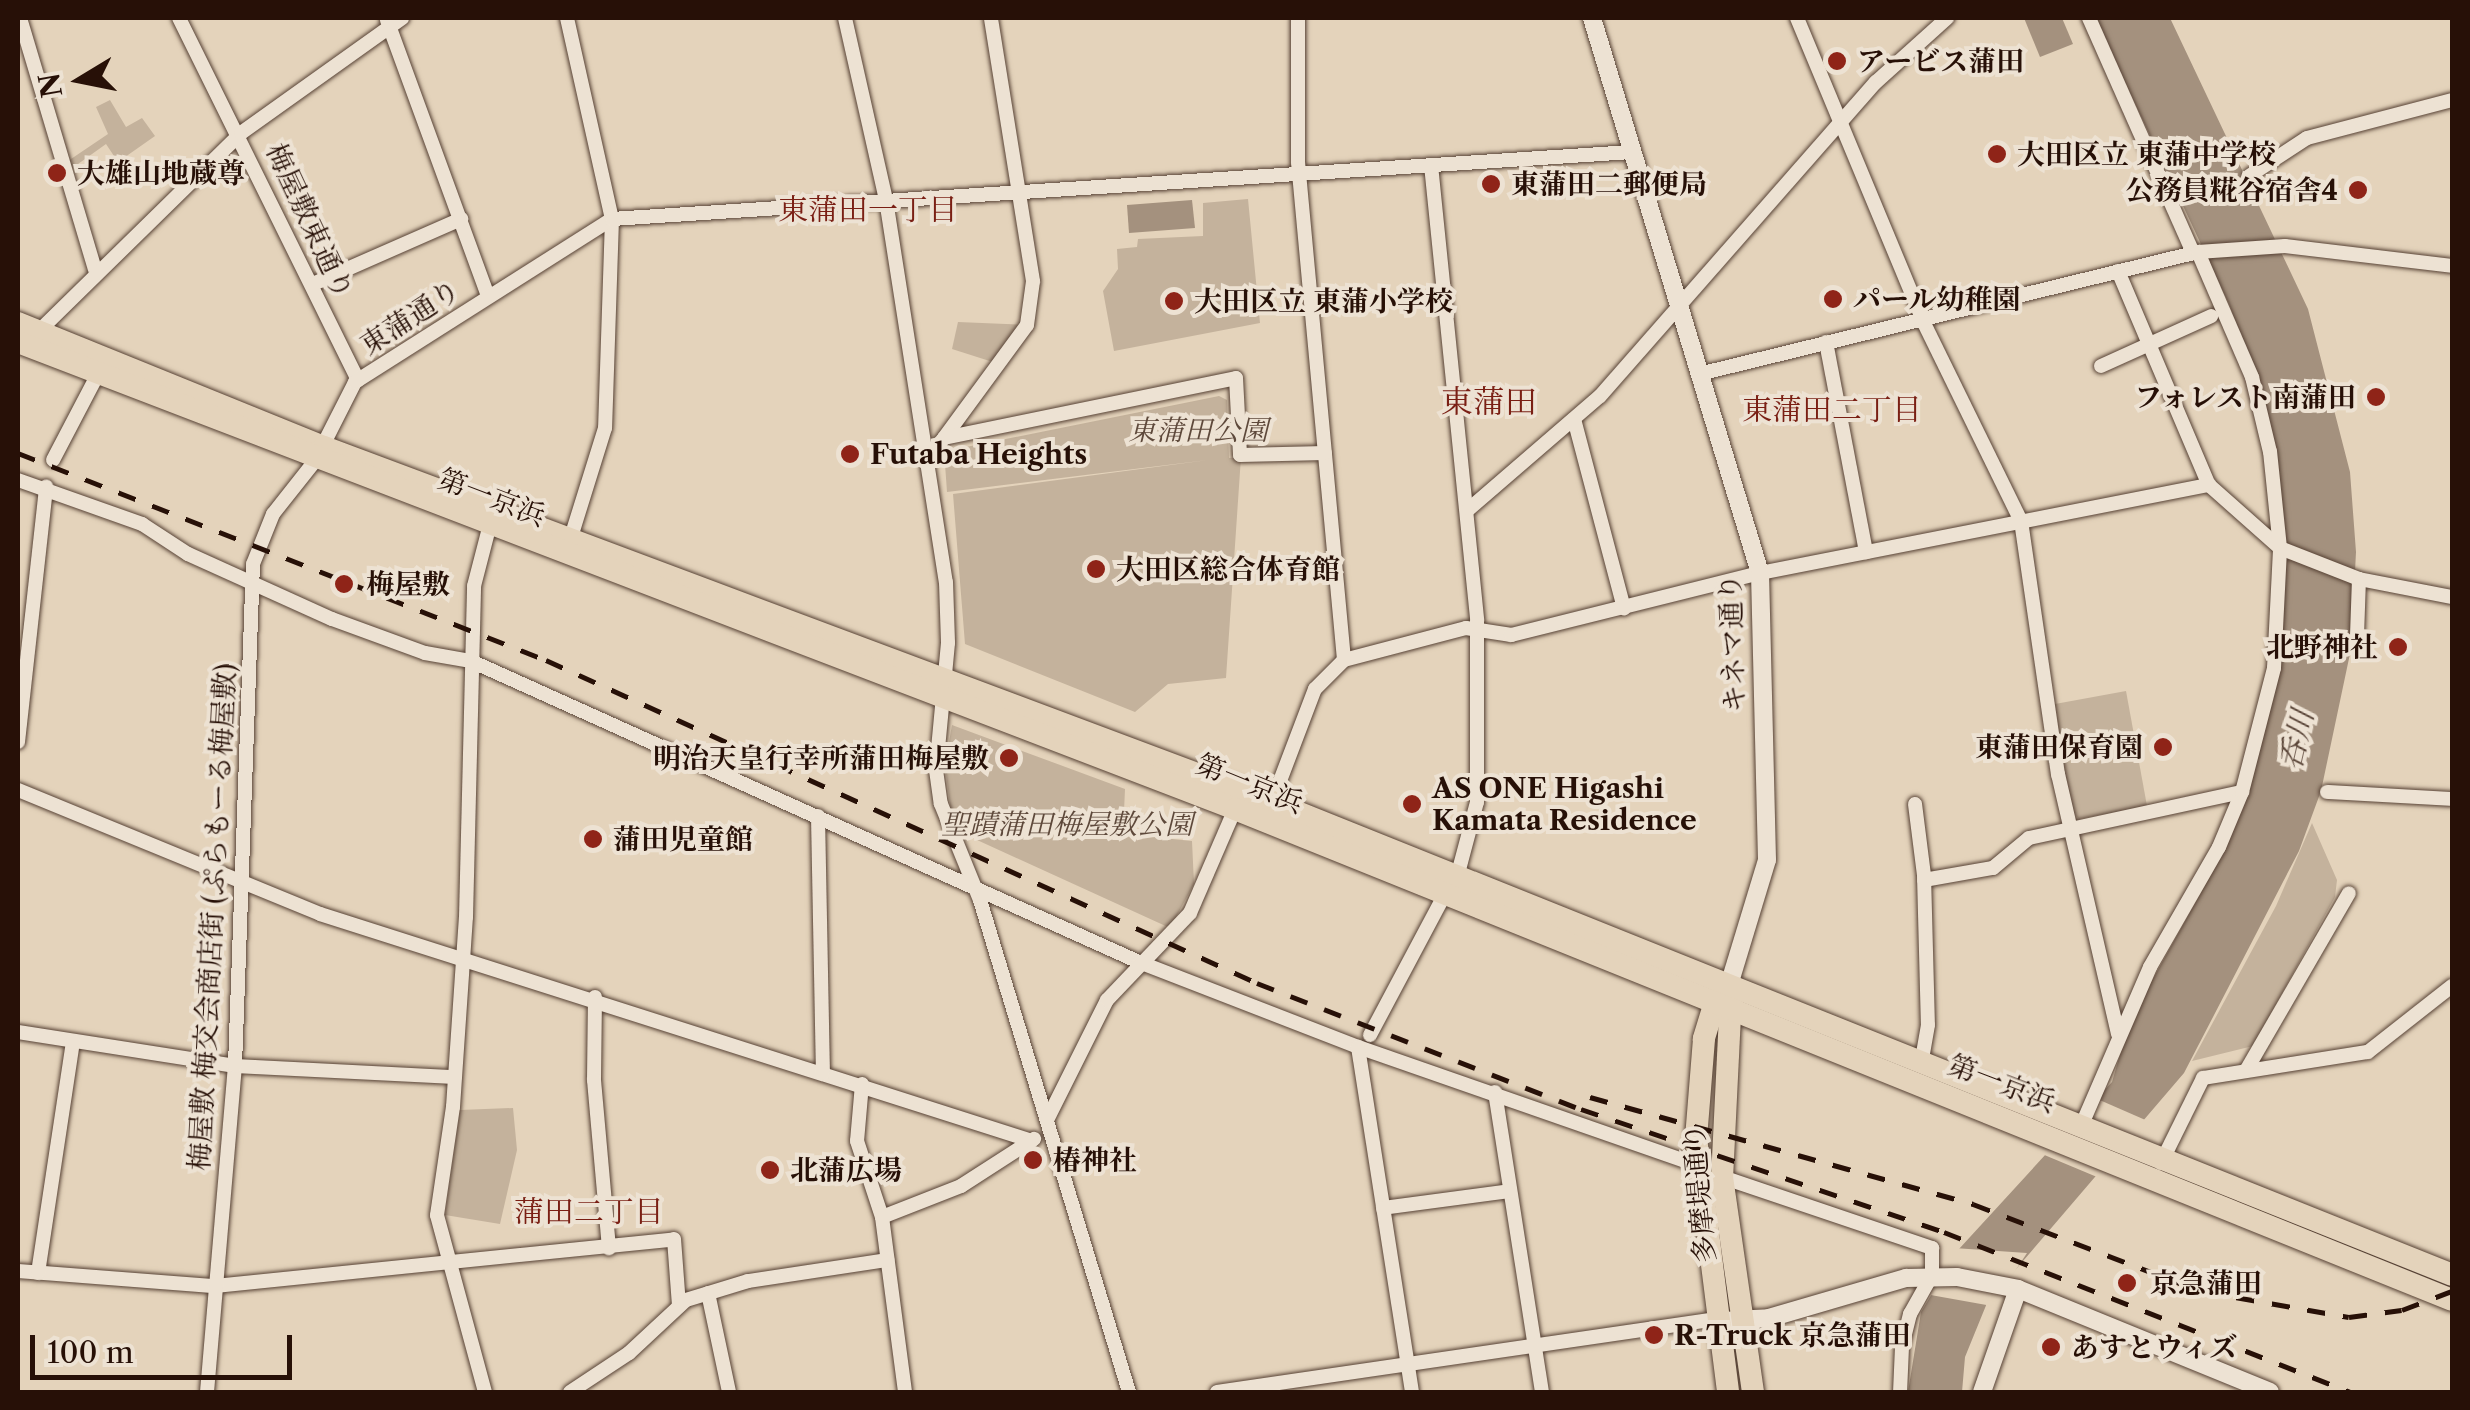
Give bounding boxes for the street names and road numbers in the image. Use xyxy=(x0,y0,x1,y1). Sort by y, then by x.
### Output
street label: 梅屋敷東通り xyxy=(259,138,361,304)
street label: 東蒲通り xyxy=(354,272,466,362)
street label: 第一京浜 xyxy=(434,461,550,533)
street label: キネマ通り xyxy=(1713,572,1751,714)
street label: 梅屋敷 梅交会商店街 (ぷらもーる梅屋敷) xyxy=(182,663,242,1171)
street label: 第一京浜 xyxy=(1192,746,1308,820)
street label: 第一京浜 xyxy=(1944,1047,2060,1119)
street label: 多摩堤通り xyxy=(1676,1122,1722,1264)

